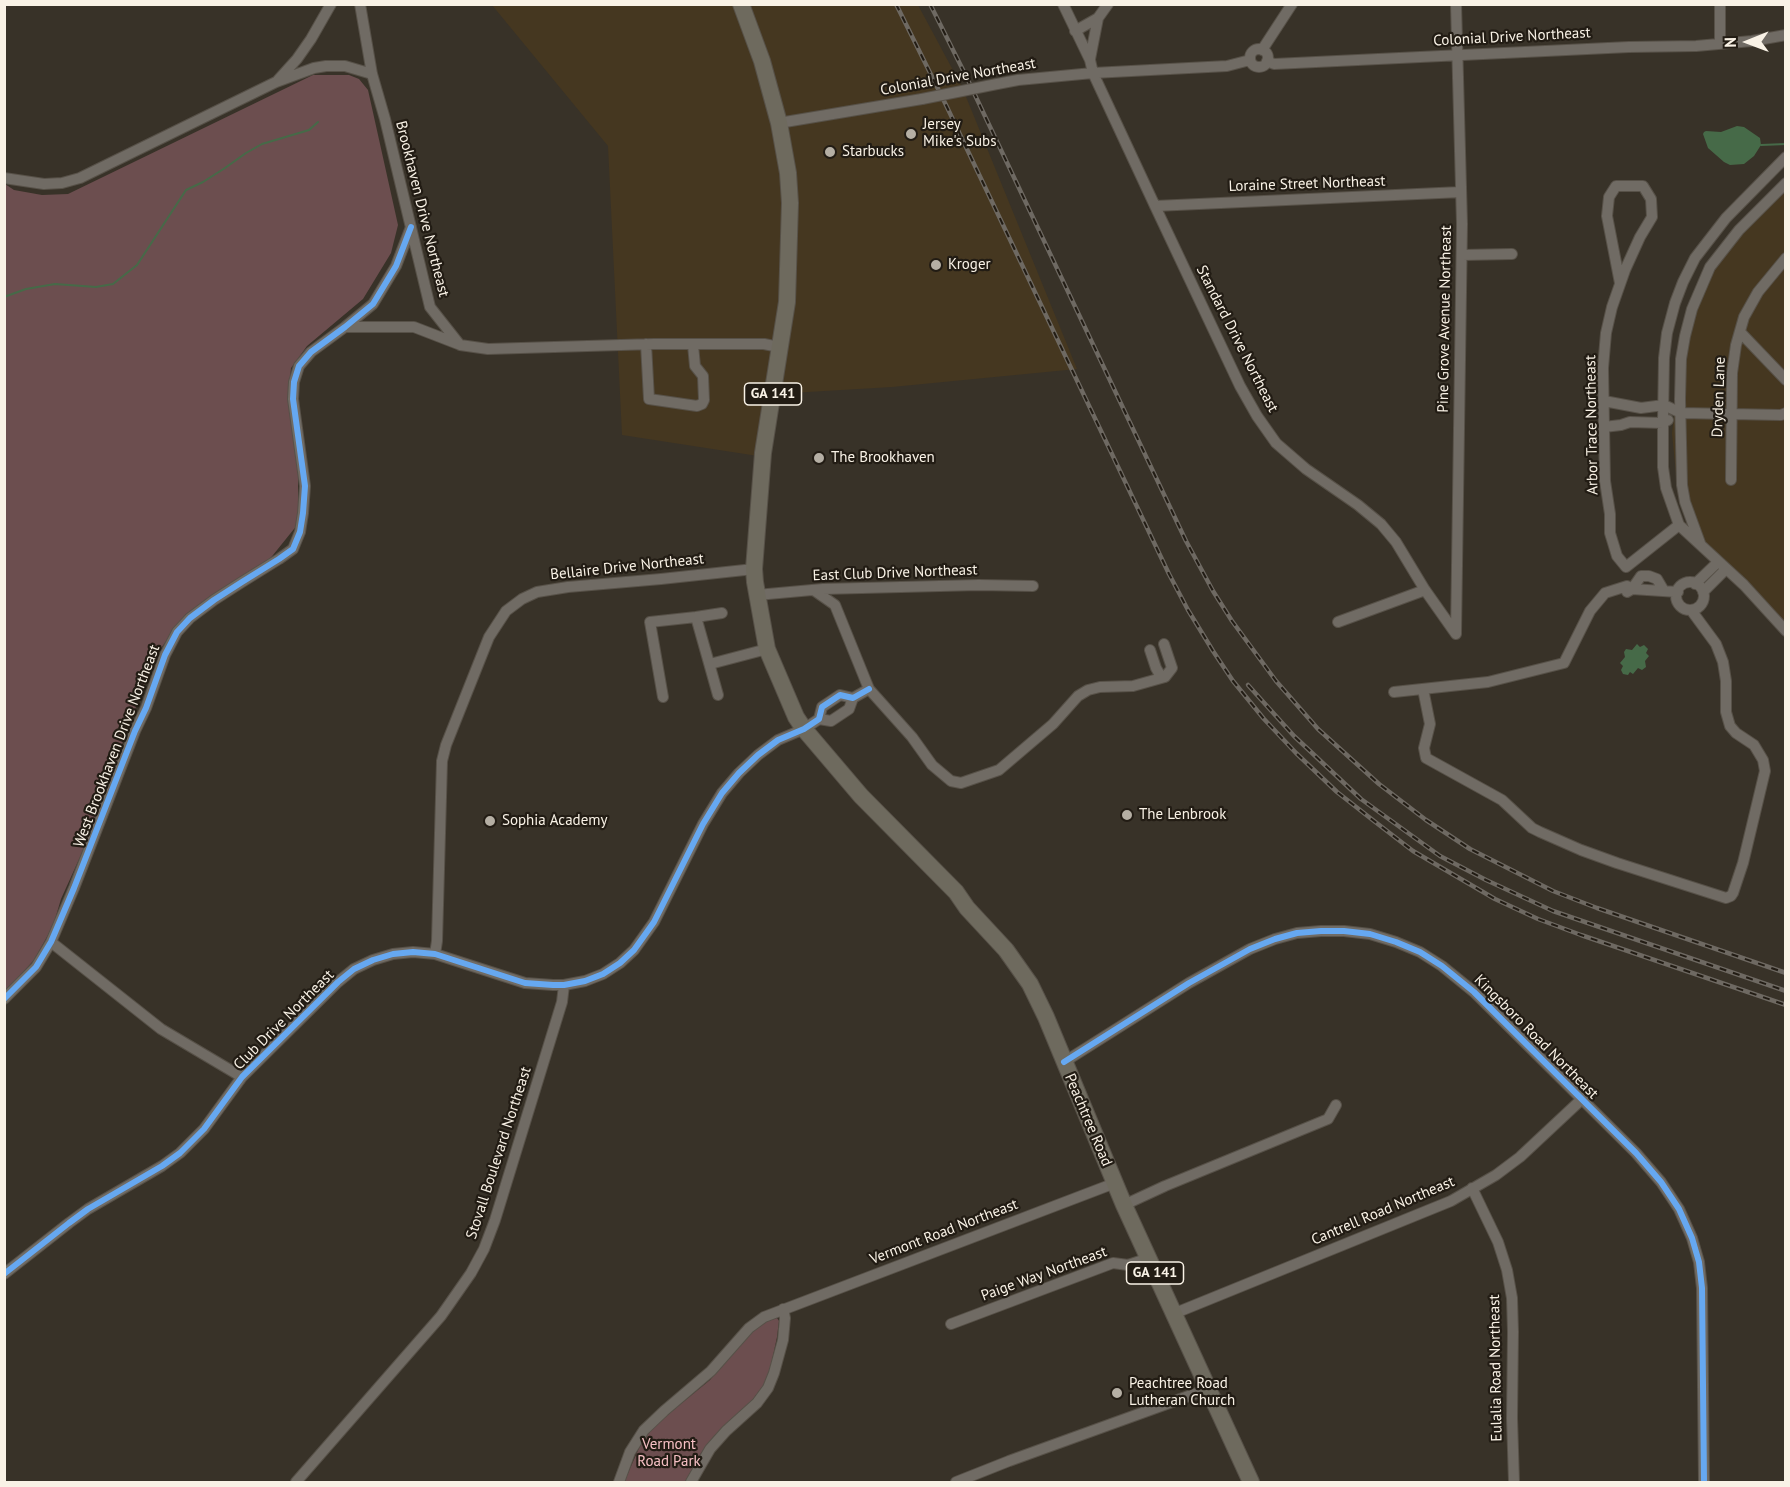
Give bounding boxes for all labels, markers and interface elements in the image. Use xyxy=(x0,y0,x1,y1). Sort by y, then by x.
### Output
north arrow xyxy=(1718,12,1778,72)
street label: Colonial Drive Northeast xyxy=(1433,24,1591,50)
text: N xyxy=(1720,37,1740,48)
street label: Colonial Drive Northeast xyxy=(879,54,1037,100)
place label: Jersey Mike's Subs xyxy=(923,116,996,151)
street label: Brookhaven Drive Northeast xyxy=(391,119,453,299)
marker: Jersey Mike's Subs xyxy=(904,127,918,141)
place label: Starbucks xyxy=(842,143,904,161)
marker: Starbucks xyxy=(823,145,837,159)
street label: Loraine Street Northeast xyxy=(1228,172,1386,196)
street label: Pine Grove Avenue Northeast xyxy=(1434,225,1456,413)
place label: Kroger xyxy=(948,256,991,274)
marker: Kroger xyxy=(929,258,943,272)
street label: Standard Drive Northeast xyxy=(1192,263,1282,415)
street label: Arbor Trace Northeast xyxy=(1582,355,1602,495)
street label: Dryden Lane xyxy=(1709,356,1729,438)
road number: GA 141 xyxy=(744,383,802,405)
place label: The Brookhaven xyxy=(831,449,935,467)
marker: The Brookhaven xyxy=(812,451,826,465)
street label: Bellaire Drive Northeast xyxy=(549,550,705,584)
street label: East Club Drive Northeast xyxy=(812,561,978,585)
street label: West Brookhaven Drive Northeast xyxy=(70,642,164,850)
place label: The Lenbrook xyxy=(1139,806,1226,824)
marker: The Lenbrook xyxy=(1120,808,1134,822)
place label: Sophia Academy xyxy=(502,812,607,830)
marker: Sophia Academy xyxy=(483,814,497,828)
street label: Club Drive Northeast xyxy=(230,966,338,1074)
street label: Kingsboro Road Northeast xyxy=(1470,971,1602,1103)
street label: Stovall Boulevard Northeast xyxy=(463,1065,535,1241)
street label: Peachtree Road xyxy=(1060,1071,1116,1169)
street label: Cantrell Road Northeast xyxy=(1309,1173,1457,1249)
street label: Vermont Road Northeast xyxy=(867,1195,1021,1269)
street label: Paige Way Northeast xyxy=(979,1243,1109,1305)
road number: GA 141 xyxy=(1126,1262,1184,1284)
street label: Eulalia Road Northeast xyxy=(1486,1294,1506,1442)
place label: Peachtree Road Lutheran Church xyxy=(1129,1375,1235,1410)
marker: Peachtree Road Lutheran Church xyxy=(1110,1386,1124,1400)
park label: Vermont Road Park xyxy=(637,1436,701,1471)

